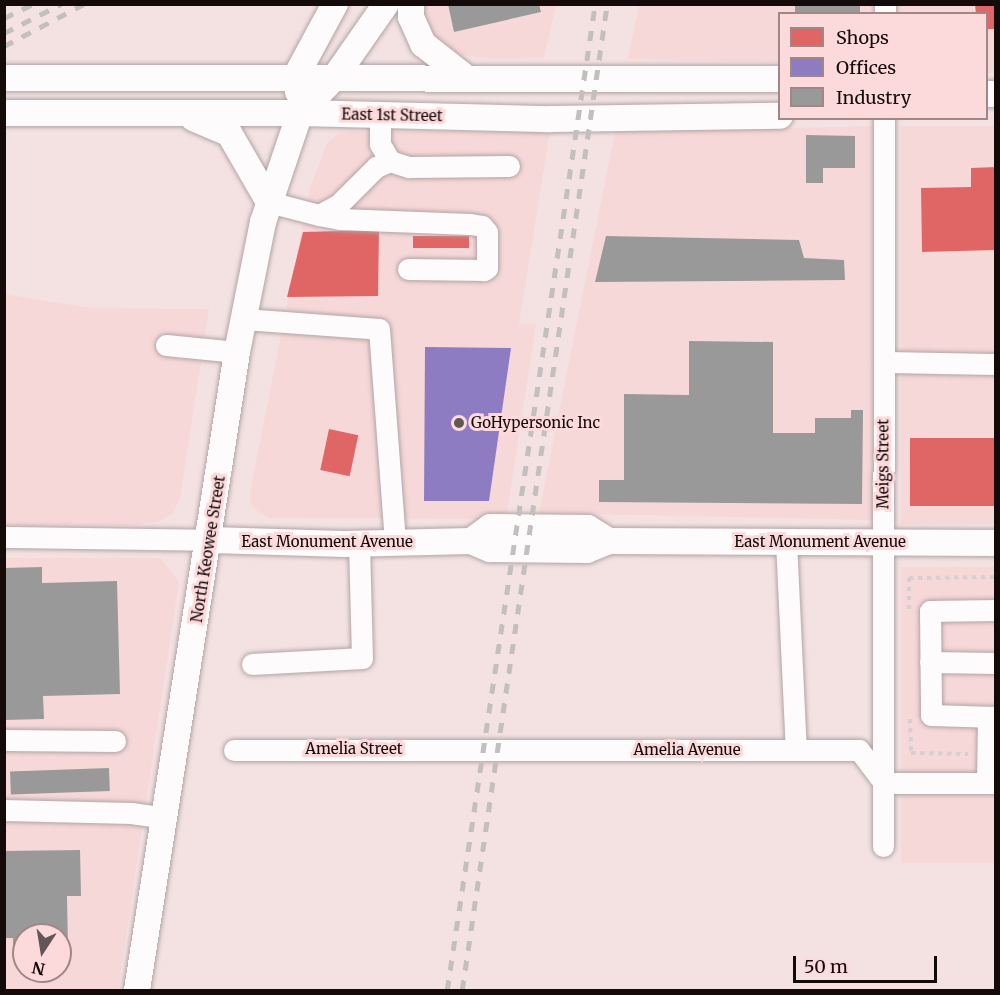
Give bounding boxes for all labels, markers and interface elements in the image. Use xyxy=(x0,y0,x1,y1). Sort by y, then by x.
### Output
legend xyxy=(778,12,988,120)
text: Shops xyxy=(836,26,889,49)
text: Offices xyxy=(836,56,896,79)
text: Industry xyxy=(836,86,911,109)
street label: East 1st Street xyxy=(341,105,443,125)
place label: GoHypersonic Inc xyxy=(471,414,600,432)
marker: GoHypersonic Inc xyxy=(452,416,466,430)
street label: Meigs Street xyxy=(874,419,892,509)
street label: North Keowee Street xyxy=(187,474,229,624)
street label: East Monument Avenue xyxy=(241,533,413,551)
street label: East Monument Avenue xyxy=(734,533,906,551)
street label: Amelia Street xyxy=(305,740,403,758)
street label: Amelia Avenue xyxy=(634,741,740,759)
north arrow xyxy=(12,923,72,983)
scale bar xyxy=(796,944,940,982)
text: 50 m xyxy=(804,955,848,978)
text: N xyxy=(30,958,47,980)

